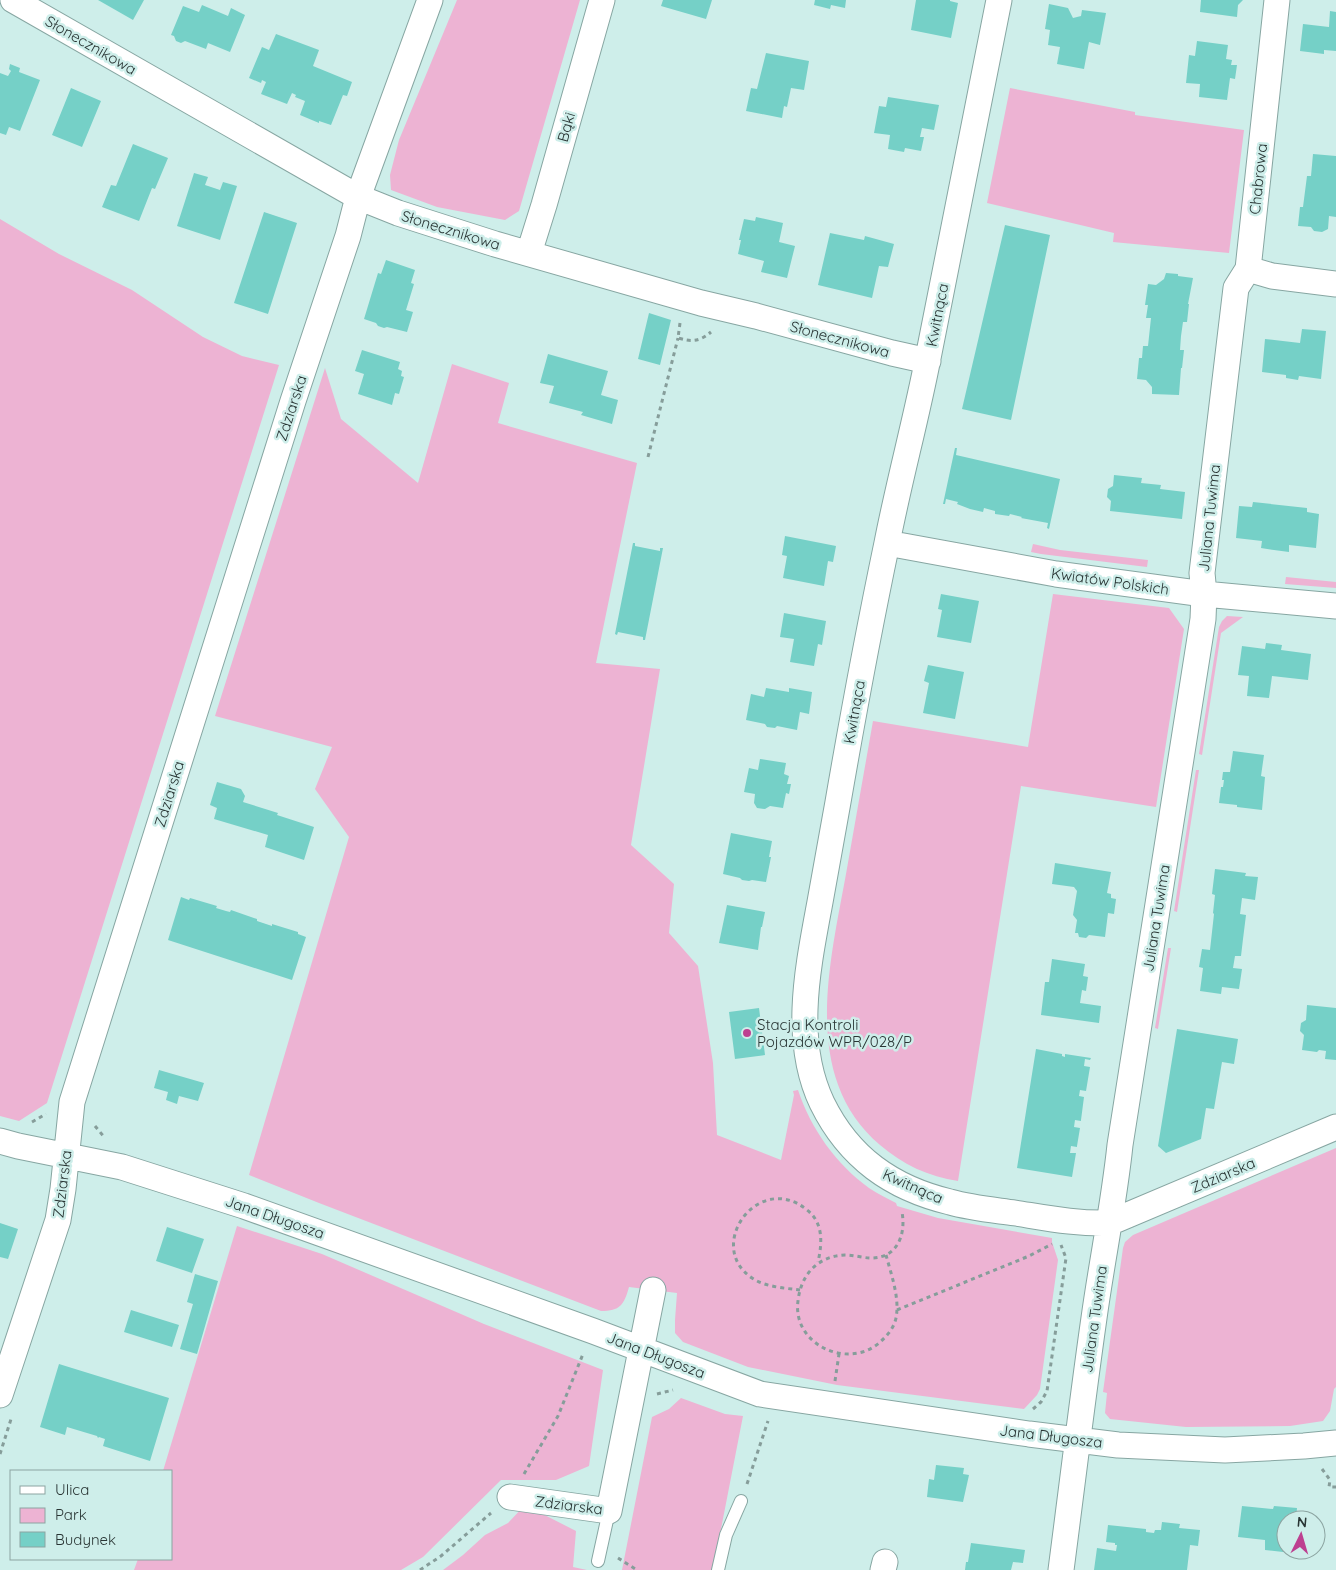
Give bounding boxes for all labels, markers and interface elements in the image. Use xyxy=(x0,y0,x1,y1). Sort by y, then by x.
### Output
street label: Słonecznikowa xyxy=(42,11,140,79)
street label: Bąki xyxy=(553,110,579,144)
street label: Chabrowa xyxy=(1245,142,1271,216)
street label: Słonecznikowa xyxy=(399,206,503,254)
street label: Kwitnąca xyxy=(922,282,952,348)
street label: Słonecznikowa xyxy=(788,317,892,361)
street label: Zdziarska xyxy=(271,373,311,443)
street label: Juliana Tuwima xyxy=(1194,463,1224,573)
street label: Kwiatów Polskich xyxy=(1050,563,1170,599)
street label: Kwitnąca xyxy=(839,679,869,745)
street label: Zdziarska xyxy=(150,759,188,829)
street label: Juliana Tuwima xyxy=(1138,863,1174,973)
place label: Stacja Kontroli Pojazdów WPR/028/P xyxy=(757,1015,912,1051)
marker: Stacja Kontroli Pojazdów WPR/028/P xyxy=(741,1027,753,1039)
street label: Zdziarska xyxy=(48,1149,76,1219)
street label: Zdziarska xyxy=(1188,1153,1258,1197)
street label: Kwitnąca xyxy=(880,1164,946,1208)
street label: Jana Długosza xyxy=(223,1191,327,1243)
street label: Juliana Tuwima xyxy=(1077,1264,1111,1374)
street label: Jana Długosza xyxy=(604,1328,708,1382)
street label: Jana Długosza xyxy=(998,1420,1104,1452)
legend xyxy=(10,1470,172,1560)
text: Ulica xyxy=(55,1480,89,1499)
street label: Zdziarska xyxy=(534,1491,604,1519)
text: Park xyxy=(55,1505,87,1524)
north arrow xyxy=(1276,1510,1326,1560)
text: N xyxy=(1296,1513,1308,1531)
text: Budynek xyxy=(55,1530,116,1549)

